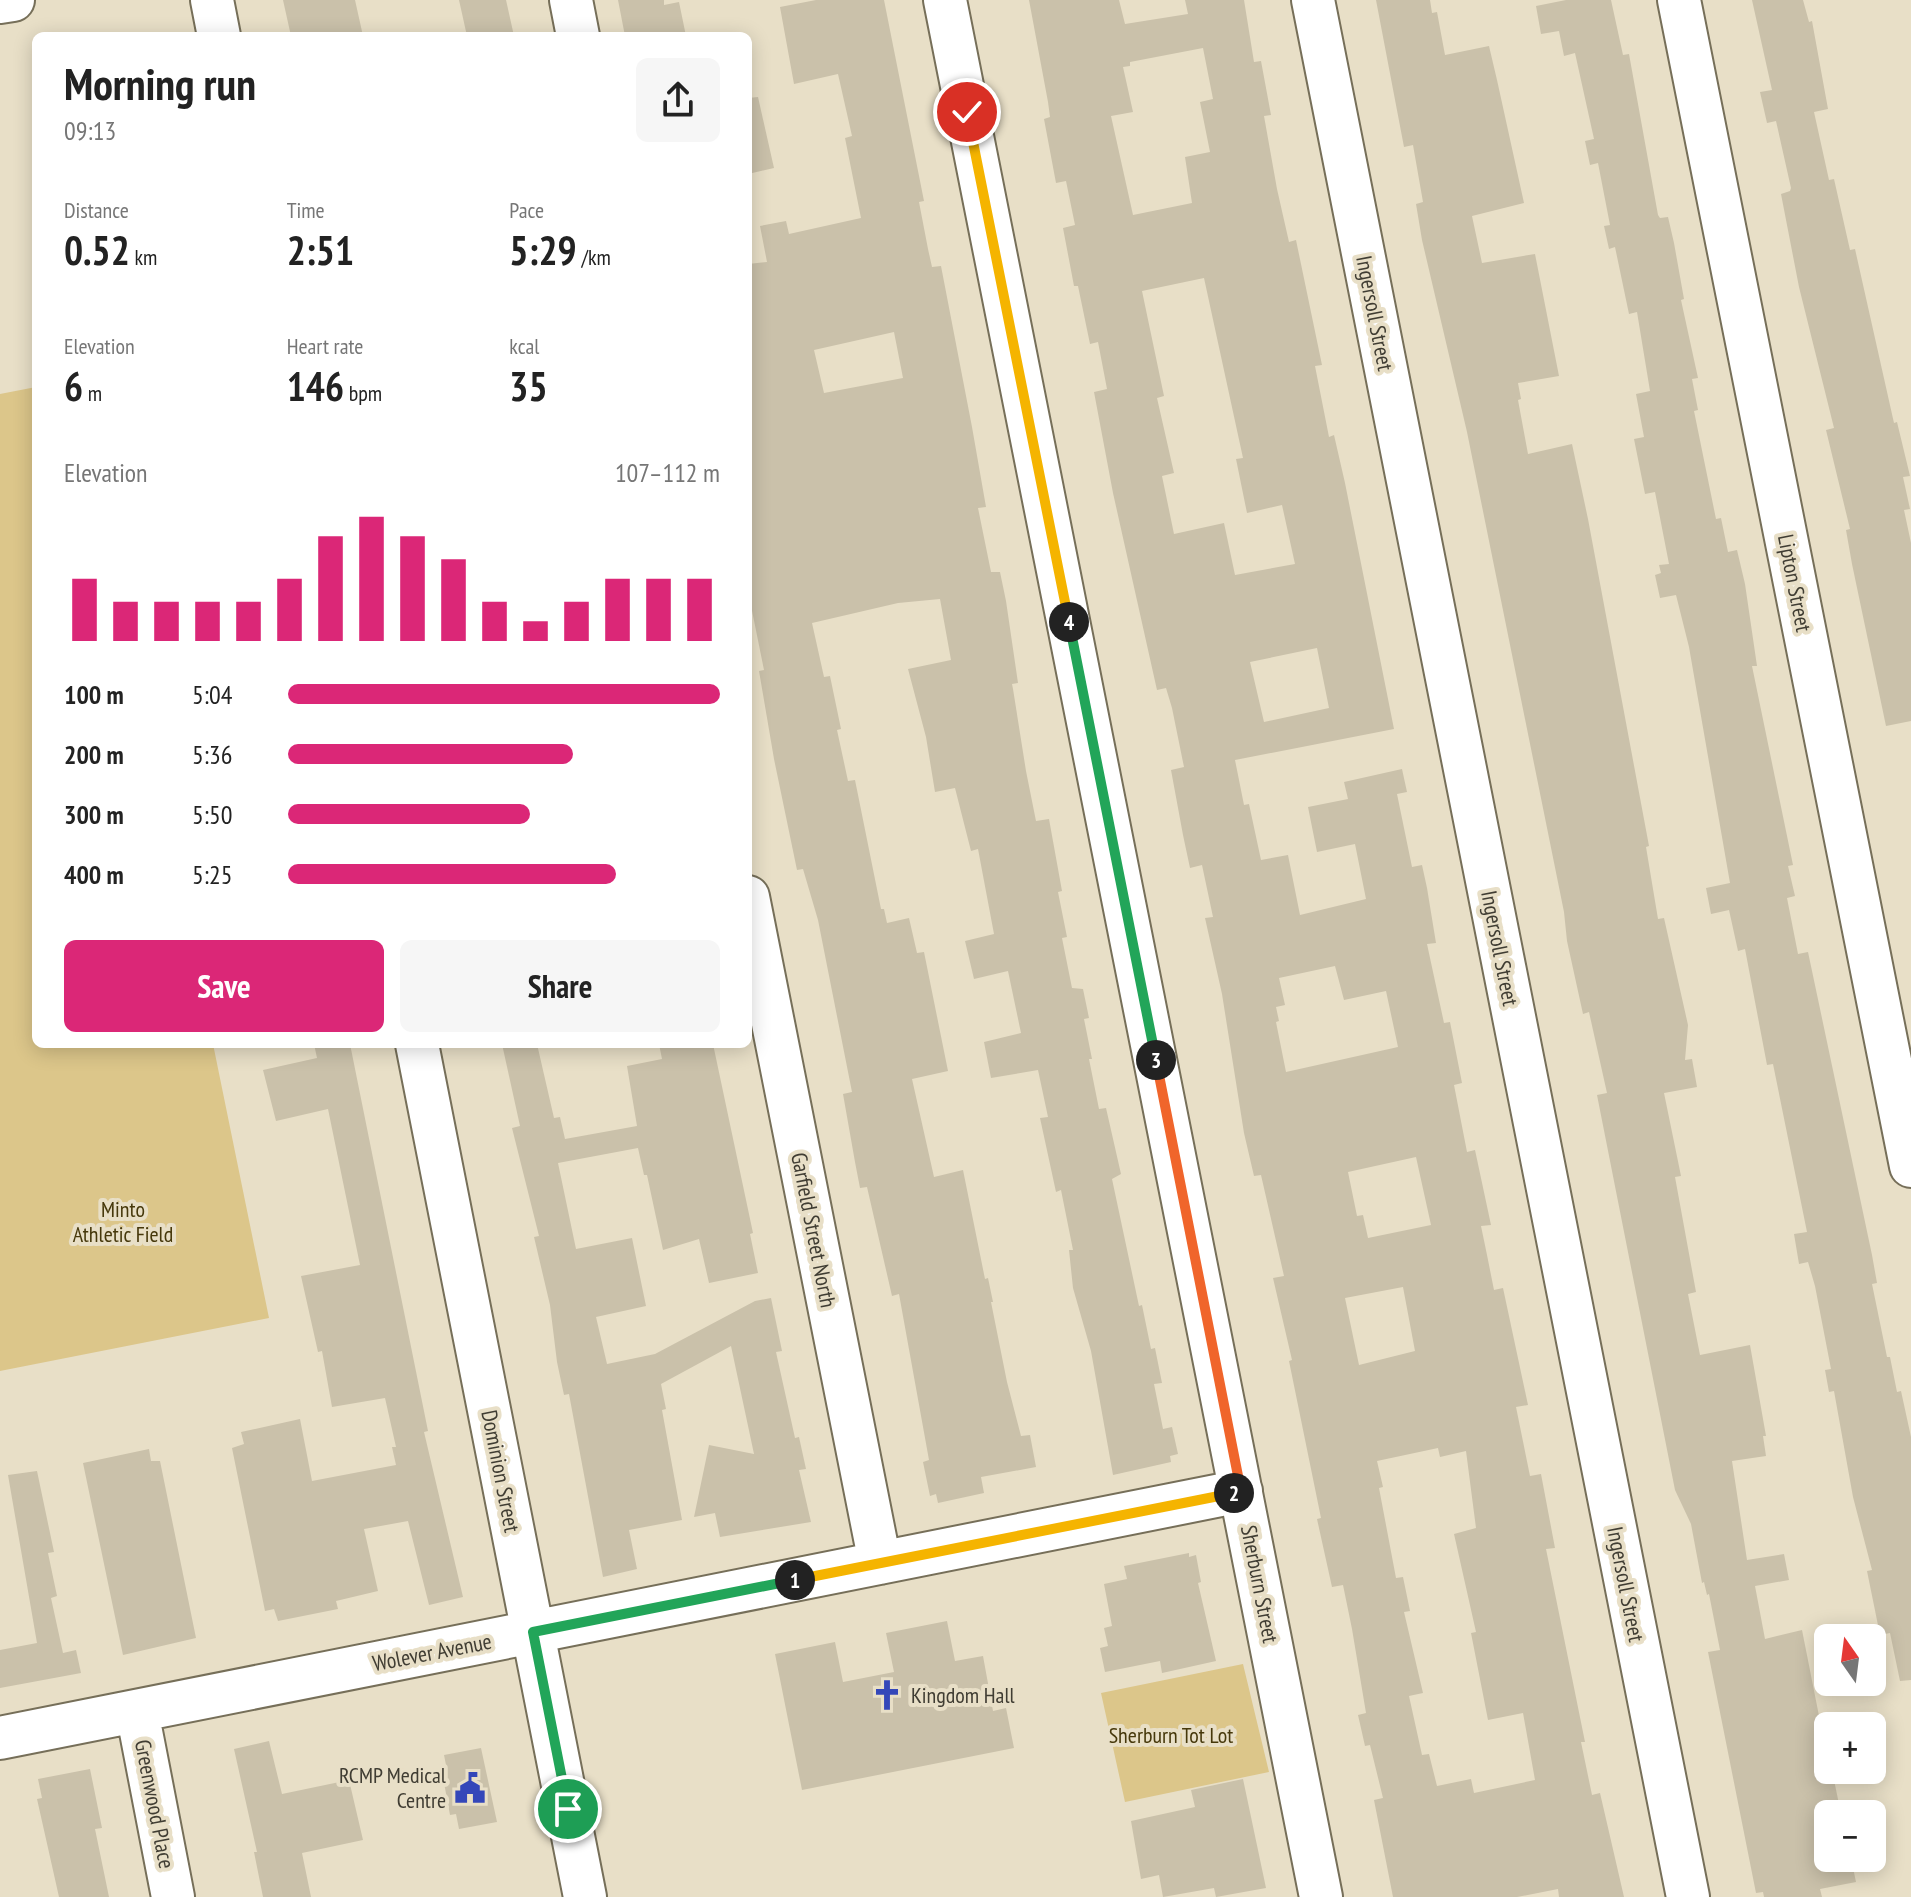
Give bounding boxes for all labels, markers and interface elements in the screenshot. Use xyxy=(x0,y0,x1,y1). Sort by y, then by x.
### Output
text: Morning run xyxy=(64,55,256,112)
button: share xyxy=(636,58,720,142)
pin xyxy=(933,78,1001,146)
icon: check xyxy=(945,90,989,134)
text: 09:13 xyxy=(64,114,116,147)
text: Distance xyxy=(64,196,129,224)
text: Time xyxy=(287,196,325,224)
text: Pace xyxy=(509,196,544,224)
text: 0.52 xyxy=(64,224,130,276)
text: 2:51 xyxy=(287,224,354,276)
text: 5:29 xyxy=(509,224,577,276)
text: km xyxy=(130,243,157,271)
text: /km xyxy=(577,243,611,271)
street label: Ingersoll Street xyxy=(1350,253,1400,373)
text: Elevation xyxy=(64,332,135,360)
text: Heart rate xyxy=(287,332,363,360)
text: kcal xyxy=(509,332,539,360)
text: 6 xyxy=(64,360,83,412)
text: 146 xyxy=(287,360,344,412)
text: 35 xyxy=(509,360,548,412)
text: m xyxy=(83,379,102,407)
text: bpm xyxy=(344,379,382,407)
text: Elevation xyxy=(64,456,147,489)
text: 107–112 m xyxy=(615,456,720,489)
street label: Lipton Street xyxy=(1772,532,1818,634)
pin: 4 xyxy=(1049,602,1089,642)
text: 4 xyxy=(1064,608,1074,636)
text: 100 m xyxy=(64,678,124,711)
text: 5:04 xyxy=(192,678,232,711)
text: 200 m xyxy=(64,738,124,771)
text: 5:36 xyxy=(192,738,232,771)
text: 300 m xyxy=(64,798,124,831)
text: 5:50 xyxy=(192,798,232,831)
text: 400 m xyxy=(64,858,124,891)
text: 5:25 xyxy=(192,858,232,891)
street label: Ingersoll Street xyxy=(1475,888,1525,1008)
button: Save xyxy=(64,940,384,1032)
button: Share xyxy=(400,940,720,1032)
pin: 3 xyxy=(1136,1040,1176,1080)
text: 3 xyxy=(1151,1046,1161,1074)
street label: Garfield Street North xyxy=(785,1150,843,1310)
park label: Minto Athletic Field xyxy=(73,1195,173,1248)
street label: Dominion Street xyxy=(475,1407,527,1535)
pin: 2 xyxy=(1214,1473,1254,1513)
text: 2 xyxy=(1229,1479,1239,1507)
street label: Sherburn Street xyxy=(1235,1523,1285,1645)
street label: Ingersoll Street xyxy=(1601,1524,1651,1644)
pin: 1 xyxy=(775,1560,815,1600)
text: 1 xyxy=(790,1566,800,1594)
north arrow xyxy=(1814,1624,1886,1696)
map controls xyxy=(1814,1624,1886,1872)
street label: Wolever Avenue xyxy=(370,1627,494,1677)
church icon: Kingdom Hall xyxy=(870,1678,904,1712)
place label: Kingdom Hall xyxy=(911,1681,1016,1709)
button: + xyxy=(1814,1712,1886,1784)
park label: Sherburn Tot Lot xyxy=(1109,1721,1233,1749)
street label: Greenwood Place xyxy=(129,1737,181,1871)
place label: RCMP Medical Centre xyxy=(339,1761,447,1814)
public building icon: RCMP Medical Centre xyxy=(453,1771,487,1805)
pin xyxy=(534,1775,602,1843)
icon: arrive xyxy=(546,1787,590,1831)
button: − xyxy=(1814,1800,1886,1872)

